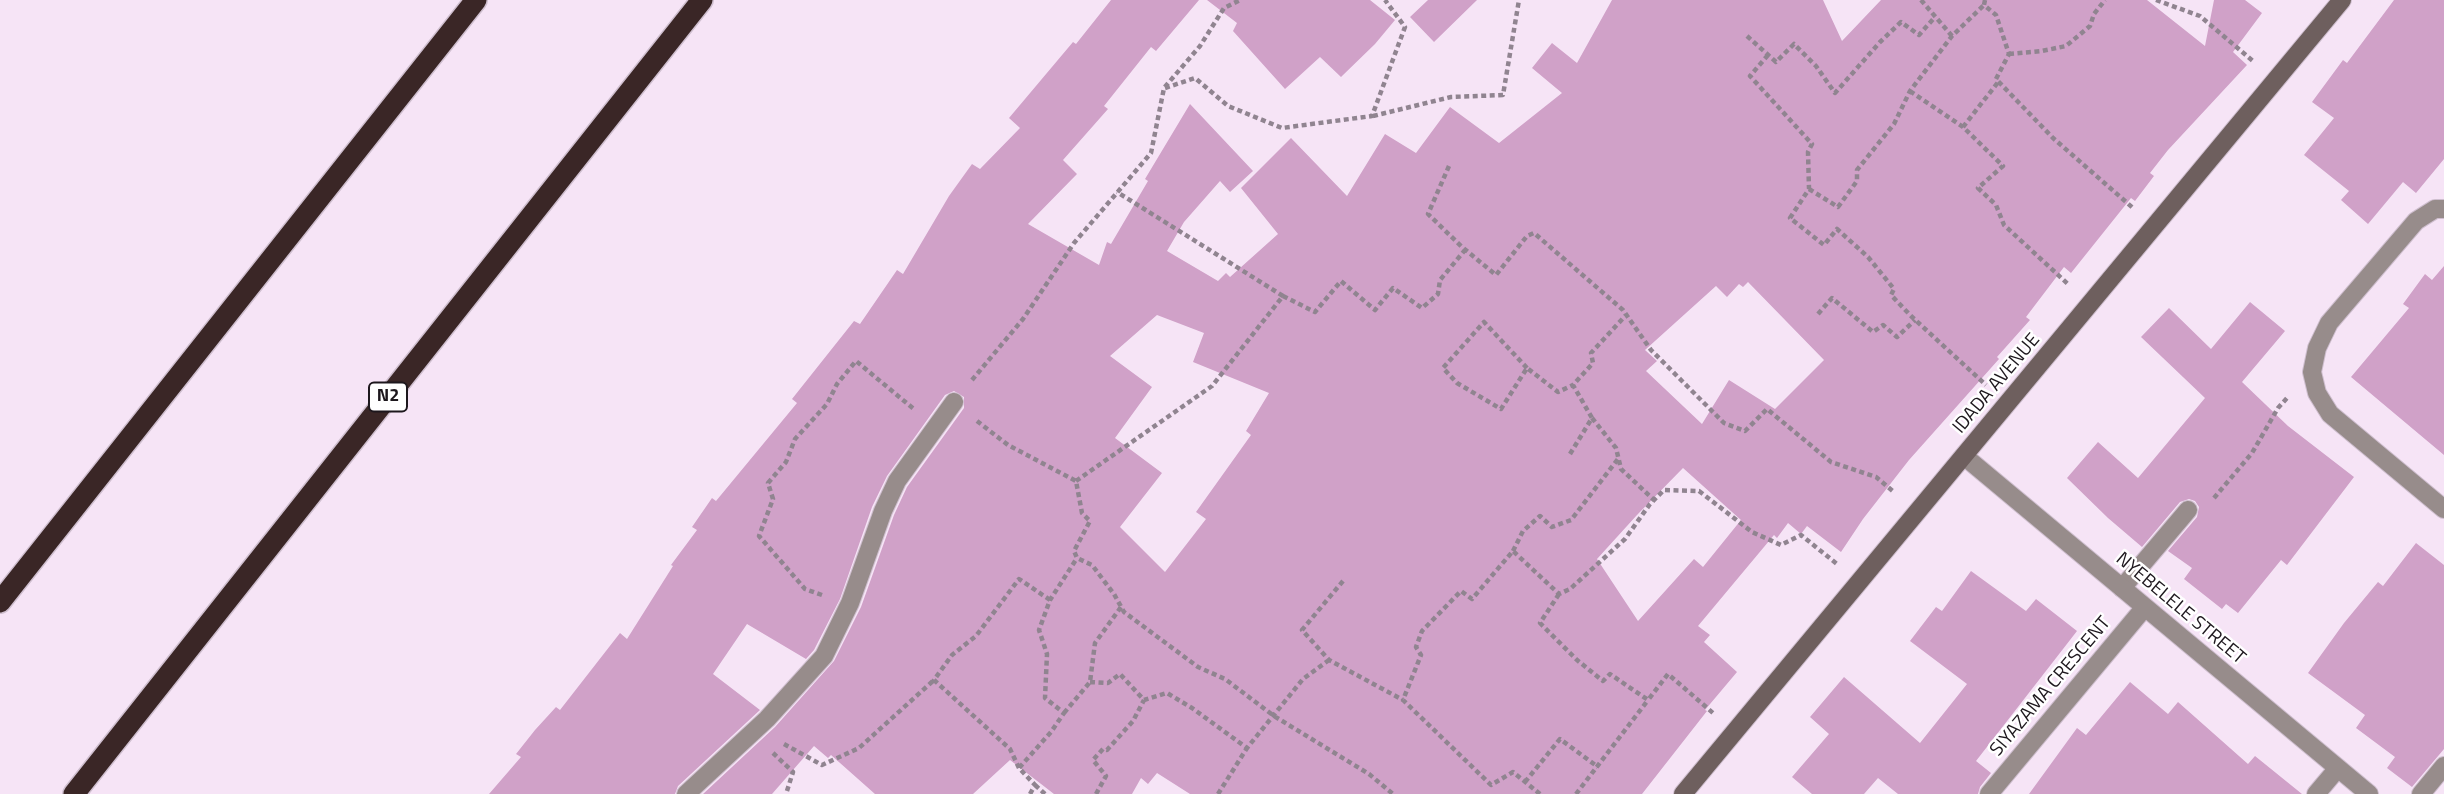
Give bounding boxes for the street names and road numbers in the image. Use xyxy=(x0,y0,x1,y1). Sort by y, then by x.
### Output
street label: IDADA AVENUE xyxy=(1949,329,2045,439)
road number: N2 xyxy=(369,382,407,412)
street label: NYEBELELE STREET xyxy=(2111,548,2249,670)
street label: SIYAZAMA CRESCENT xyxy=(1986,613,2116,761)

